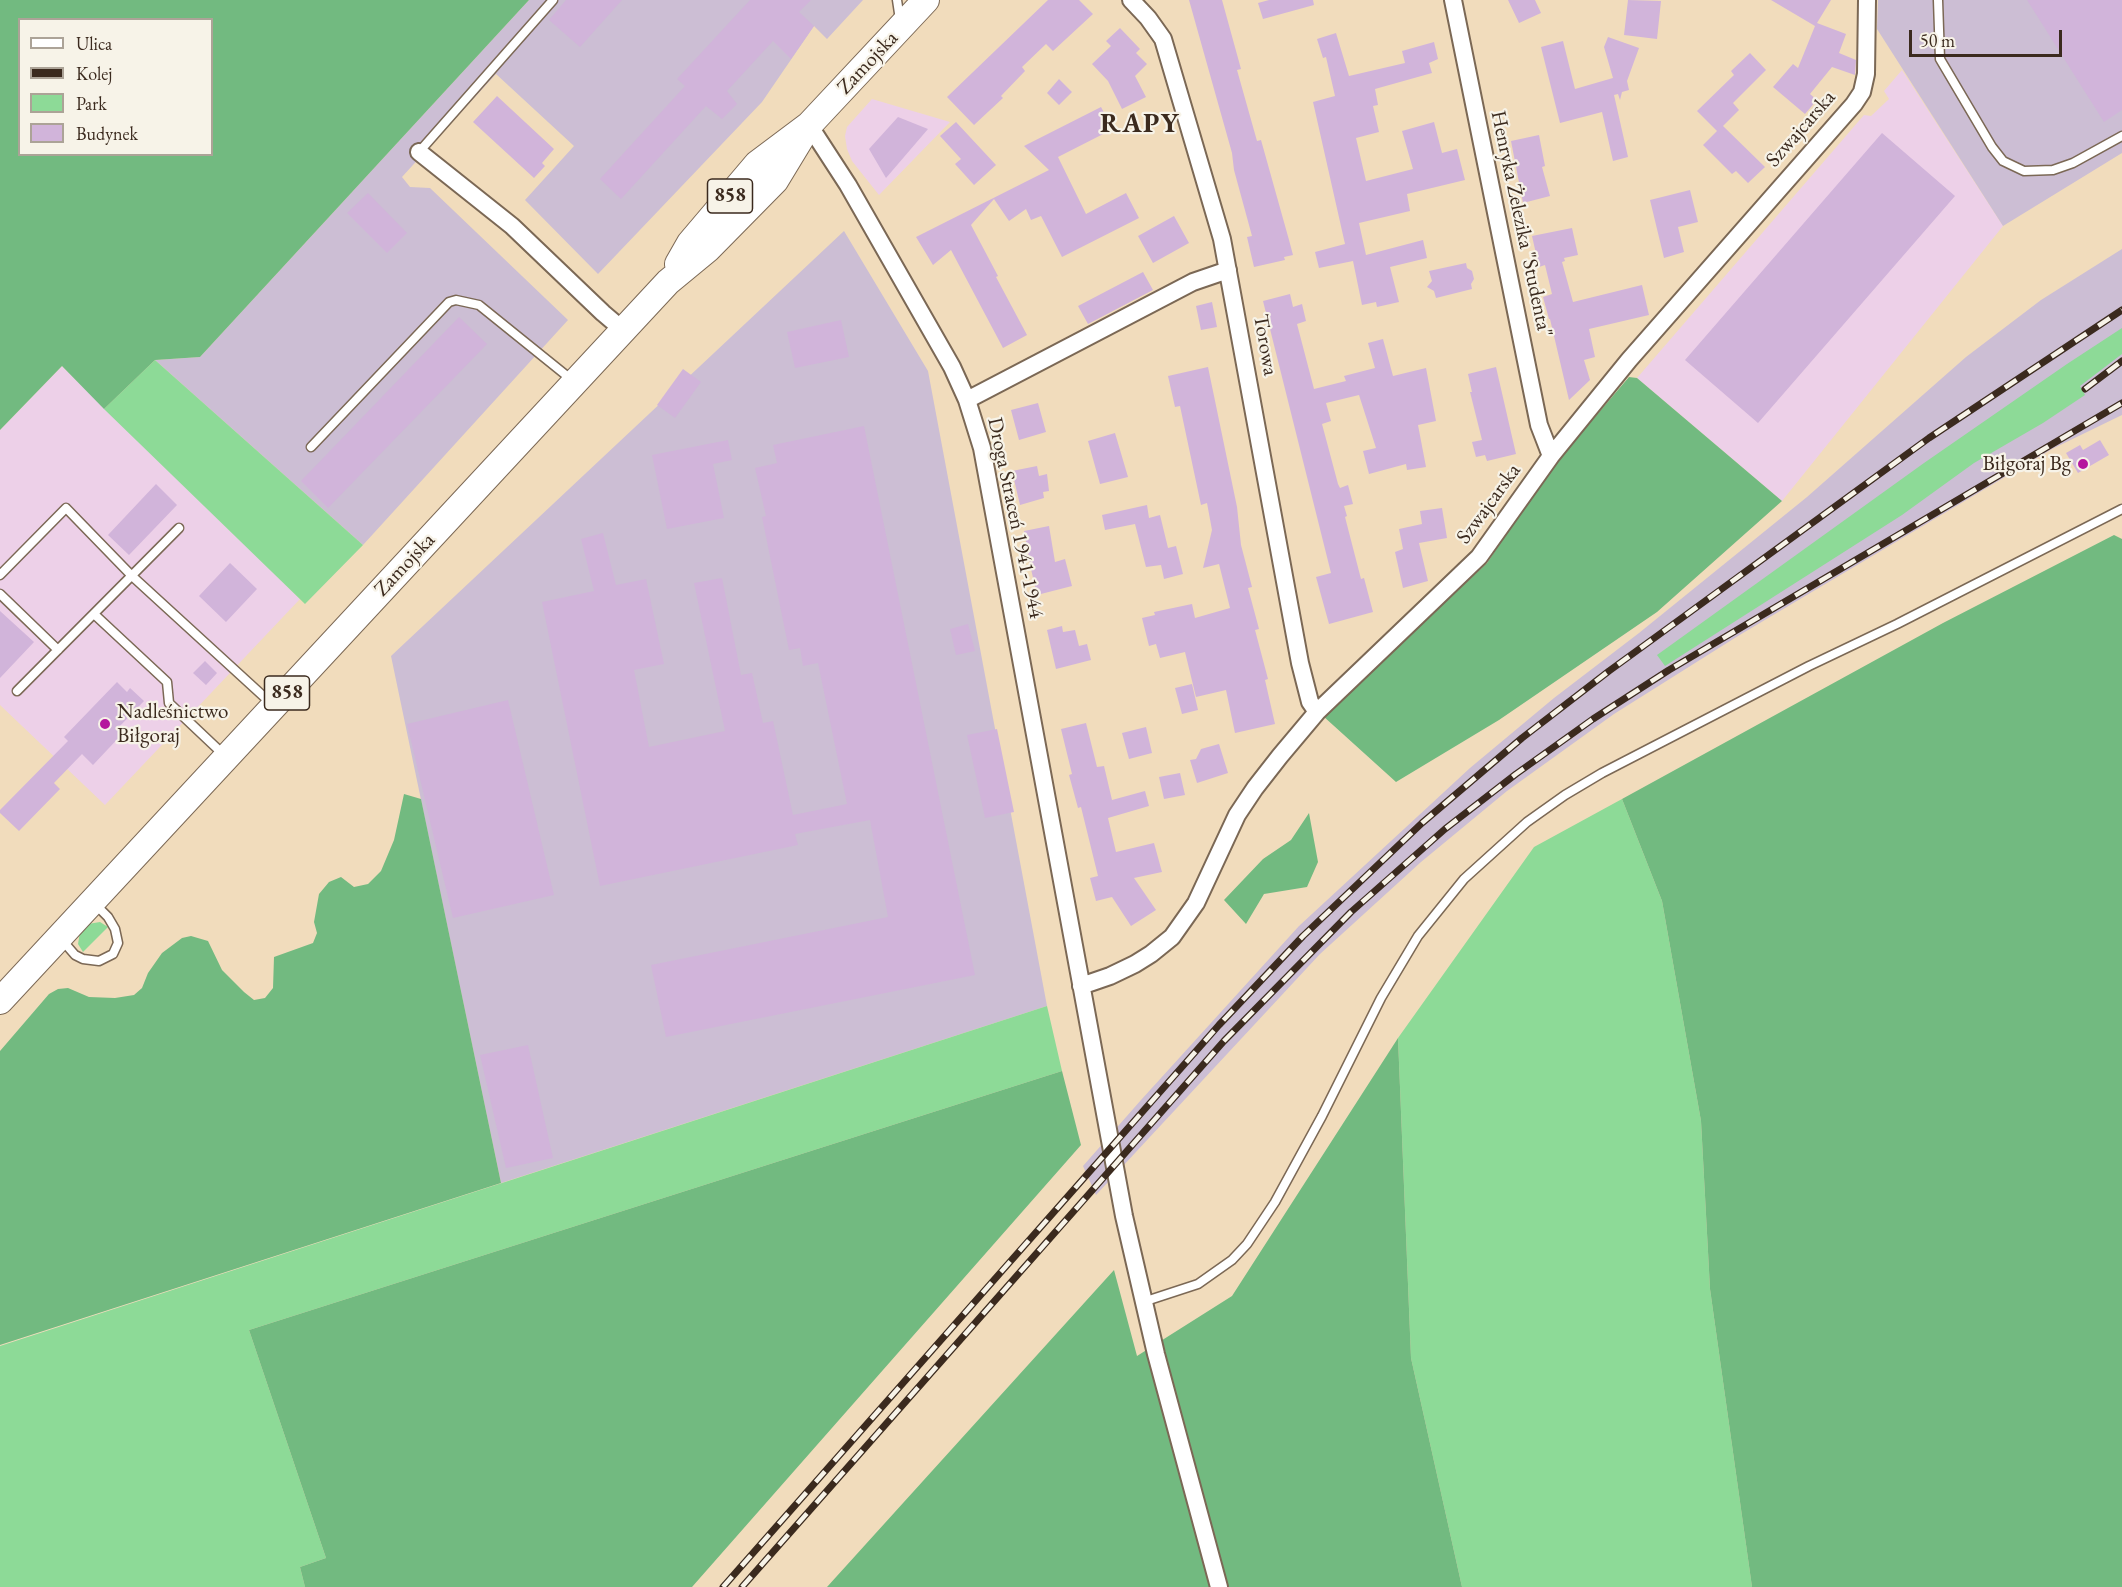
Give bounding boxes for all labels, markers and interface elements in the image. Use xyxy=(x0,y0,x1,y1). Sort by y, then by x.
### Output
legend xyxy=(18,18,213,156)
scale bar xyxy=(1912,18,2065,56)
street label: Zamojska xyxy=(832,26,904,100)
text: 50 m xyxy=(1920,29,1955,52)
text: Ulica xyxy=(76,32,112,55)
text: Kolej xyxy=(76,62,112,85)
street label: Szwajcarska xyxy=(1761,86,1841,172)
text: Park xyxy=(76,92,107,115)
district label: RAPY xyxy=(1100,109,1180,141)
street label: Henryka Żelezika "Studenta" xyxy=(1485,109,1557,339)
text: Budynek xyxy=(76,122,138,145)
road number: 858 xyxy=(708,179,752,213)
street label: Torowa xyxy=(1247,312,1283,378)
street label: Droga Straceń 1941-1944 xyxy=(981,415,1049,621)
place label: Biłgoraj Bg xyxy=(1983,451,2071,477)
marker: Biłgoraj Bg xyxy=(2076,457,2090,471)
street label: Szwajcarska xyxy=(1451,459,1527,549)
street label: Zamojska xyxy=(369,528,441,602)
road number: 858 xyxy=(264,676,310,710)
place label: Nadleśnictwo Biłgoraj xyxy=(117,699,228,749)
marker: Nadleśnictwo Biłgoraj xyxy=(98,717,112,731)

